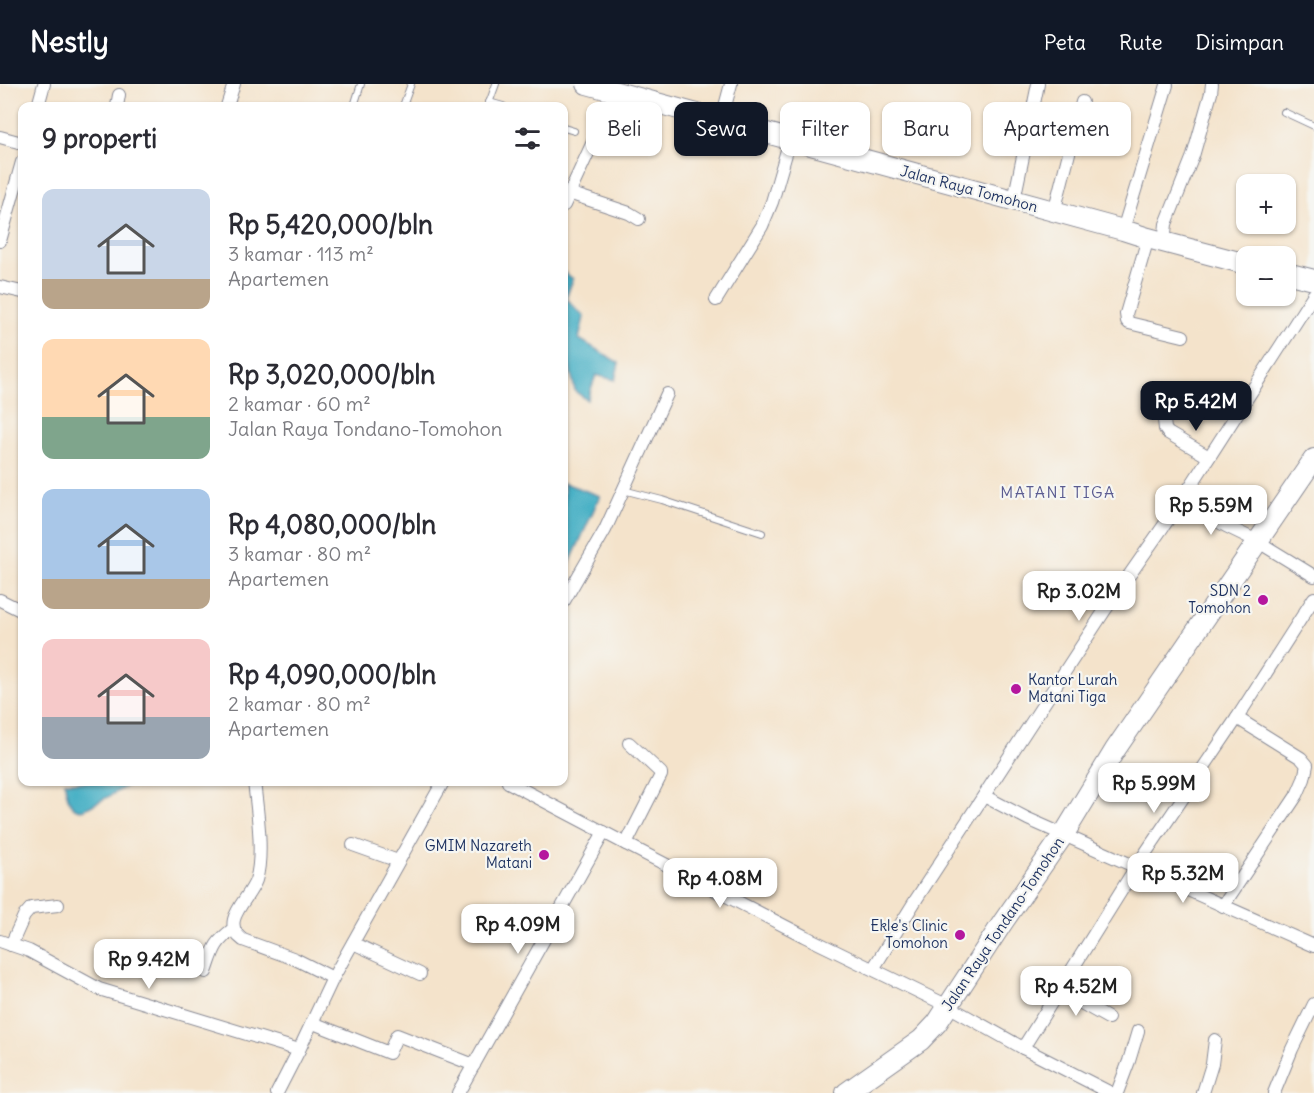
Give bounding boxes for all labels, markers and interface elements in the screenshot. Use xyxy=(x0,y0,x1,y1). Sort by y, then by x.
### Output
text: Nestly xyxy=(30,24,109,60)
text: Peta xyxy=(1044,29,1086,56)
text: Rute xyxy=(1119,29,1163,56)
text: Disimpan xyxy=(1196,29,1284,56)
chip: Beli xyxy=(586,102,662,156)
chip: Sewa xyxy=(674,102,768,156)
chip: Filter xyxy=(780,102,870,156)
chip: Baru xyxy=(882,102,971,156)
chip: Apartemen xyxy=(983,102,1131,156)
text: 9 properti xyxy=(42,122,157,155)
icon: filters xyxy=(511,122,544,155)
street label: Jalan Raya Tomohon xyxy=(898,161,1040,216)
map controls xyxy=(1236,174,1296,306)
button: + xyxy=(1236,174,1296,234)
text: Rp 5,420,000/bln xyxy=(228,208,433,241)
icon: home xyxy=(90,213,162,285)
text: 3 kamar · 113 m² xyxy=(228,241,374,266)
button: − xyxy=(1236,246,1296,306)
text: Apartemen xyxy=(228,266,329,291)
text: Rp 3,020,000/bln xyxy=(228,358,435,391)
icon: home xyxy=(90,363,162,435)
pin: Rp 5.42M xyxy=(1134,381,1258,432)
text: Rp 5.42M xyxy=(1155,388,1237,413)
text: 2 kamar · 60 m² xyxy=(228,391,371,416)
text: Jalan Raya Tondano-Tomohon xyxy=(228,416,502,441)
district label: MATANI TIGA xyxy=(1000,482,1116,502)
pin: Rp 5.59M xyxy=(1149,485,1273,536)
text: Rp 5.59M xyxy=(1169,492,1253,517)
text: Rp 4,080,000/bln xyxy=(228,508,436,541)
icon: home xyxy=(90,513,162,585)
text: 3 kamar · 80 m² xyxy=(228,541,371,566)
text: Apartemen xyxy=(228,566,329,591)
pin: Rp 3.02M xyxy=(1017,571,1141,622)
text: Rp 3.02M xyxy=(1037,578,1121,603)
place label: SDN 2 Tomohon xyxy=(1188,581,1251,617)
marker: SDN 2 Tomohon xyxy=(1256,593,1270,607)
text: Rp 4,090,000/bln xyxy=(228,658,436,691)
icon: home xyxy=(90,663,162,735)
place label: Kantor Lurah Matani Tiga xyxy=(1028,670,1118,706)
marker: Kantor Lurah Matani Tiga xyxy=(1009,682,1023,696)
text: 2 kamar · 80 m² xyxy=(228,691,371,716)
text: Apartemen xyxy=(228,716,329,741)
pin: Rp 5.99M xyxy=(1092,763,1216,814)
text: Rp 5.99M xyxy=(1112,770,1196,795)
street label: Jalan Raya Tondano-Tomohon xyxy=(937,833,1068,1014)
place label: GMIM Nazareth Matani xyxy=(425,836,532,872)
marker: GMIM Nazareth Matani xyxy=(537,848,551,862)
pin: Rp 5.32M xyxy=(1121,853,1245,904)
pin: Rp 4.08M xyxy=(658,858,782,909)
text: Rp 5.32M xyxy=(1141,860,1225,885)
text: Rp 4.08M xyxy=(677,865,763,890)
pin: Rp 4.09M xyxy=(456,904,580,955)
text: Rp 4.09M xyxy=(475,911,561,936)
place label: Ekle's Clinic Tomohon xyxy=(871,916,948,952)
marker: Ekle's Clinic Tomohon xyxy=(953,928,967,942)
pin: Rp 9.42M xyxy=(87,939,211,990)
text: Rp 9.42M xyxy=(108,946,190,971)
pin: Rp 4.52M xyxy=(1014,966,1138,1017)
text: Rp 4.52M xyxy=(1034,973,1118,998)

